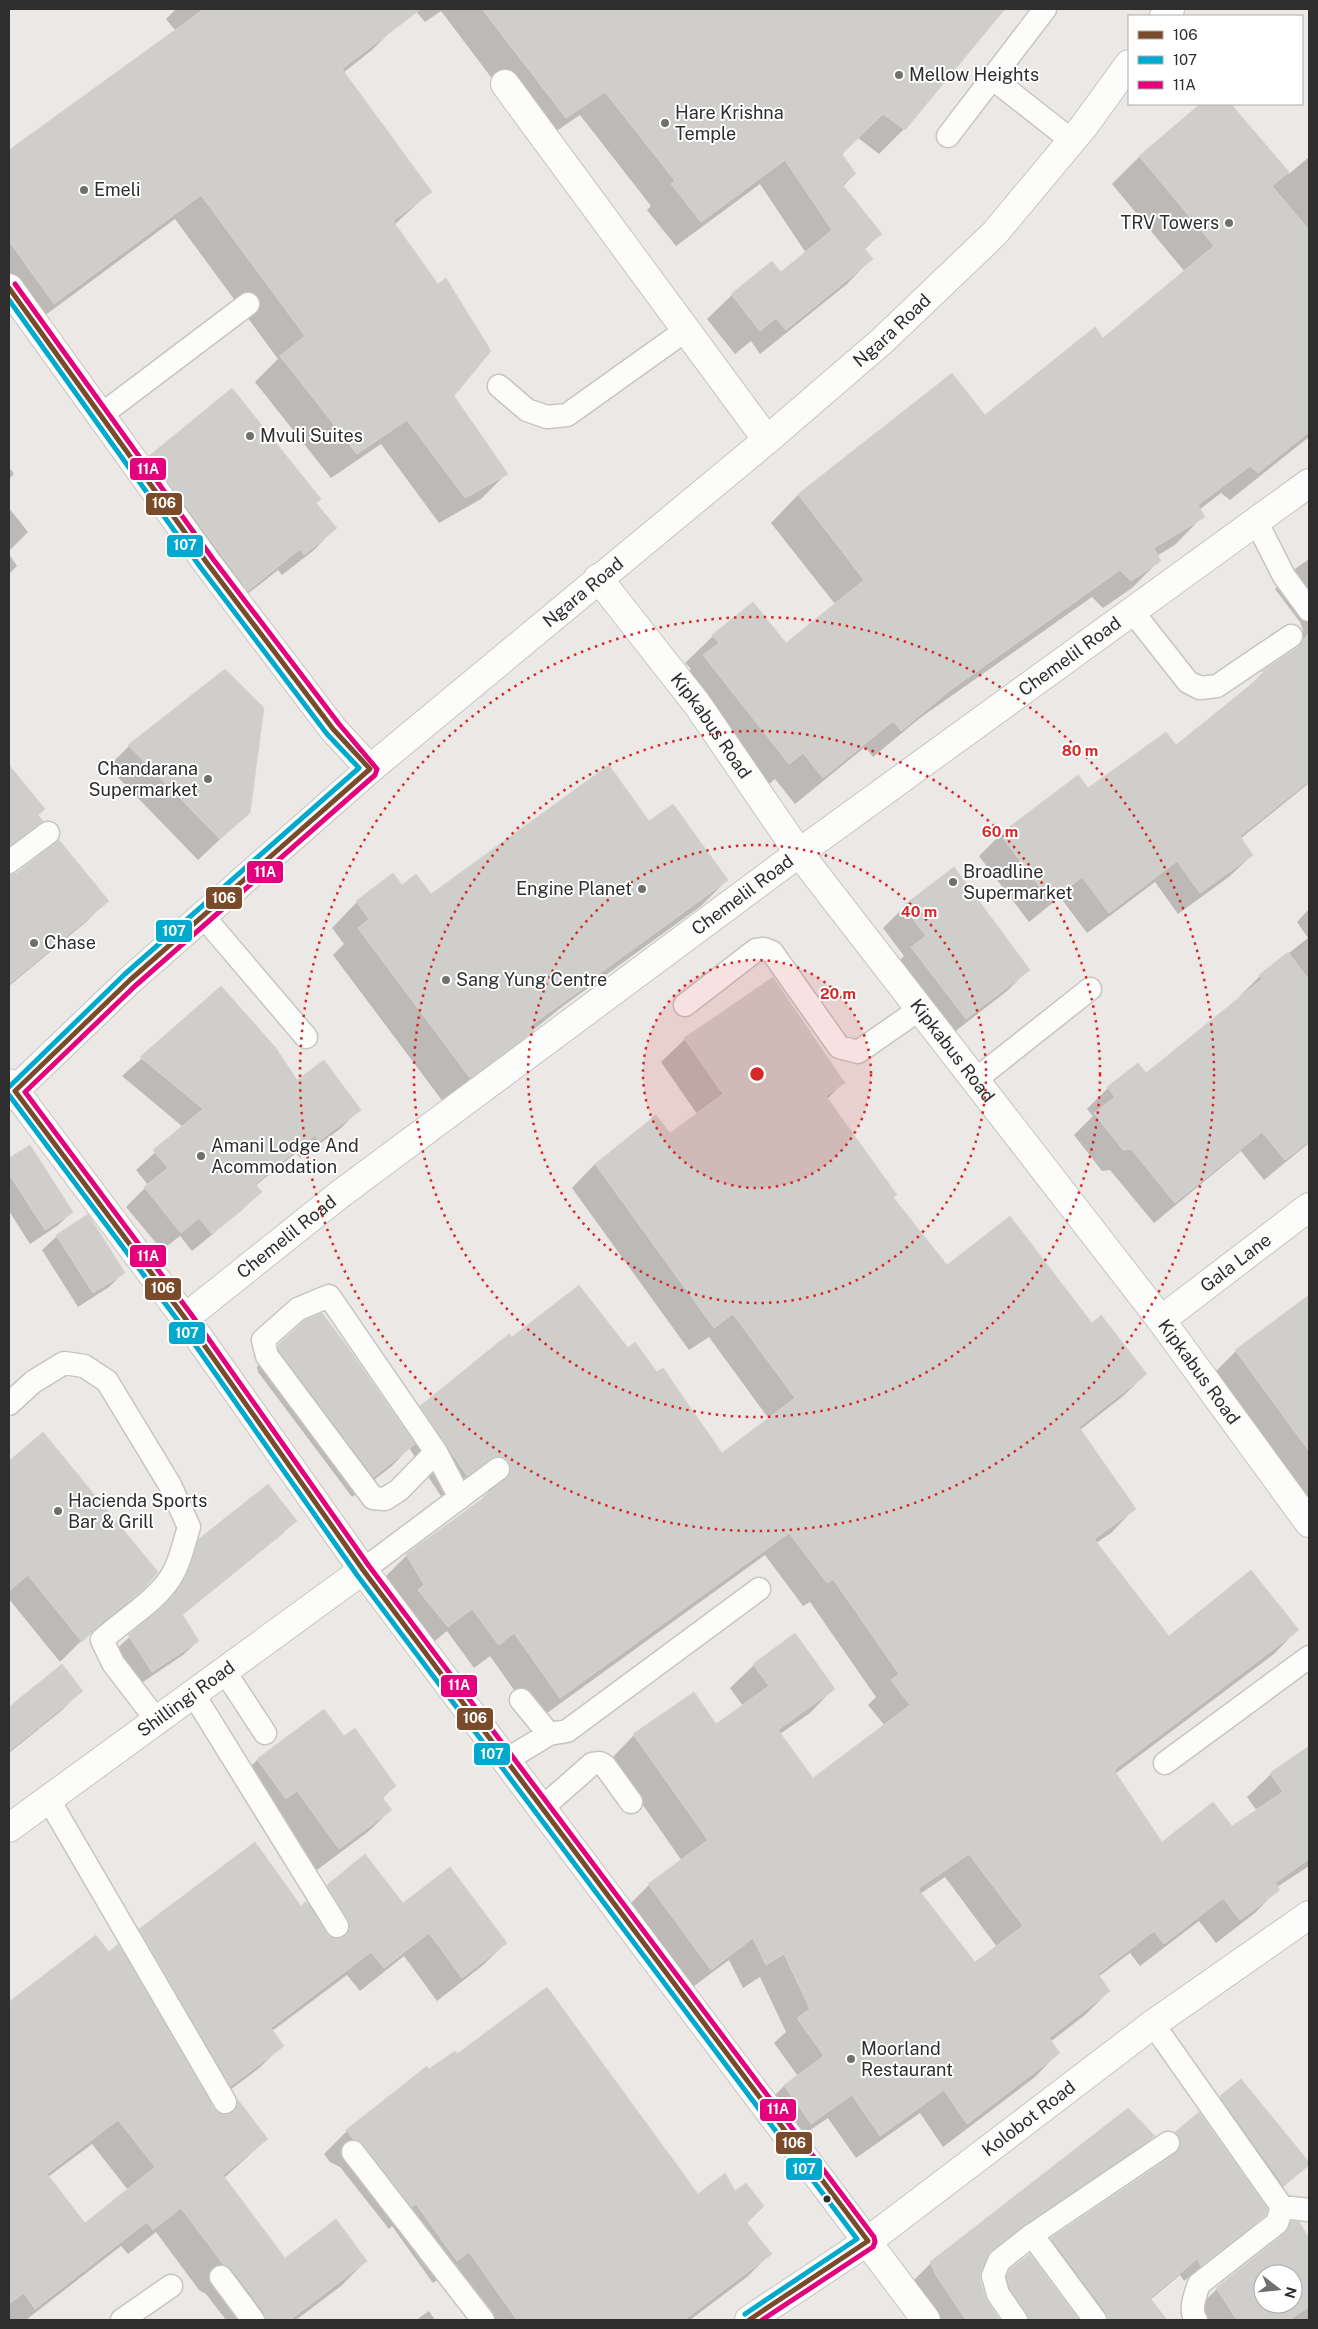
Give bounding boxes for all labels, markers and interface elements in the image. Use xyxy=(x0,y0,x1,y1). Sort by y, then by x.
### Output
legend xyxy=(1128,15,1303,105)
text: 106 xyxy=(1173,26,1198,43)
text: 107 xyxy=(1173,51,1197,68)
place label: Mellow Heights xyxy=(909,64,1039,85)
marker: Mellow Heights xyxy=(893,69,905,81)
text: 11A xyxy=(1173,76,1196,93)
place label: Hare Krishna Temple xyxy=(675,102,784,144)
marker: Hare Krishna Temple xyxy=(659,117,671,129)
place label: Emeli xyxy=(94,179,141,200)
marker: Emeli xyxy=(78,184,90,196)
place label: TRV Towers xyxy=(1121,212,1219,233)
marker: TRV Towers xyxy=(1223,217,1235,229)
street label: Ngara Road xyxy=(849,289,935,371)
place label: Mvuli Suites xyxy=(260,425,363,446)
marker: Mvuli Suites xyxy=(244,430,256,442)
line badge: 11A xyxy=(129,457,167,481)
text: 11A xyxy=(137,461,159,477)
line badge: 106 xyxy=(145,492,183,516)
text: 106 xyxy=(152,495,176,511)
line badge: 107 xyxy=(166,534,204,558)
text: 107 xyxy=(173,537,197,553)
street label: Ngara Road xyxy=(538,553,627,631)
street label: Chemelil Road xyxy=(1014,612,1125,700)
street label: Kipkabus Road xyxy=(667,668,756,782)
text: 80 m xyxy=(1062,742,1098,759)
place label: Chandarana Supermarket xyxy=(88,758,198,800)
marker: Chandarana Supermarket xyxy=(202,773,214,785)
text: 60 m xyxy=(982,823,1018,840)
street label: Chemelil Road xyxy=(687,850,797,939)
line badge: 11A xyxy=(246,860,284,884)
place label: Broadline Supermarket xyxy=(963,861,1073,903)
text: 11A xyxy=(254,864,276,880)
marker: Broadline Supermarket xyxy=(947,876,959,888)
place label: Engine Planet xyxy=(516,878,632,899)
marker: Engine Planet xyxy=(636,883,648,895)
line badge: 106 xyxy=(205,886,243,910)
text: 106 xyxy=(212,890,236,906)
text: 40 m xyxy=(901,903,937,920)
line badge: 107 xyxy=(155,919,193,943)
text: 107 xyxy=(162,923,186,939)
place label: Chase xyxy=(44,932,96,953)
marker: Chase xyxy=(28,937,40,949)
place label: Sang Yung Centre xyxy=(456,969,607,990)
marker: Sang Yung Centre xyxy=(440,974,452,986)
text: 20 m xyxy=(820,985,856,1002)
street label: Kipkabus Road xyxy=(906,995,999,1106)
centre of rings xyxy=(748,1065,766,1083)
place label: Amani Lodge And Acommodation xyxy=(211,1135,359,1177)
marker: Amani Lodge And Acommodation xyxy=(195,1150,207,1162)
street label: Chemelil Road xyxy=(232,1190,340,1283)
street label: Gala Lane xyxy=(1196,1229,1275,1296)
line badge: 11A xyxy=(129,1244,167,1268)
text: 11A xyxy=(137,1248,159,1264)
line badge: 106 xyxy=(144,1277,182,1301)
text: 106 xyxy=(151,1280,175,1296)
street label: Kipkabus Road xyxy=(1154,1315,1245,1428)
line badge: 107 xyxy=(168,1321,206,1345)
text: 107 xyxy=(175,1325,199,1341)
place label: Hacienda Sports Bar & Grill xyxy=(68,1490,207,1532)
marker: Hacienda Sports Bar & Grill xyxy=(52,1505,64,1517)
street label: Shillingi Road xyxy=(133,1656,238,1741)
line badge: 11A xyxy=(440,1674,478,1698)
text: 11A xyxy=(448,1677,470,1693)
line badge: 106 xyxy=(456,1707,494,1731)
text: 106 xyxy=(463,1710,487,1726)
line badge: 107 xyxy=(473,1742,511,1766)
text: 107 xyxy=(480,1746,504,1762)
place label: Moorland Restaurant xyxy=(861,2038,953,2080)
marker: Moorland Restaurant xyxy=(845,2053,857,2065)
street label: Kolobot Road xyxy=(978,2076,1079,2160)
line badge: 11A xyxy=(759,2098,797,2122)
text: 11A xyxy=(767,2101,789,2117)
line badge: 106 xyxy=(775,2131,813,2155)
text: 106 xyxy=(782,2135,806,2151)
line badge: 107 xyxy=(785,2157,823,2181)
text: 107 xyxy=(792,2161,816,2177)
unlabelled marker xyxy=(822,2194,832,2204)
north arrow xyxy=(1253,2264,1303,2314)
text: N xyxy=(1281,2285,1300,2300)

